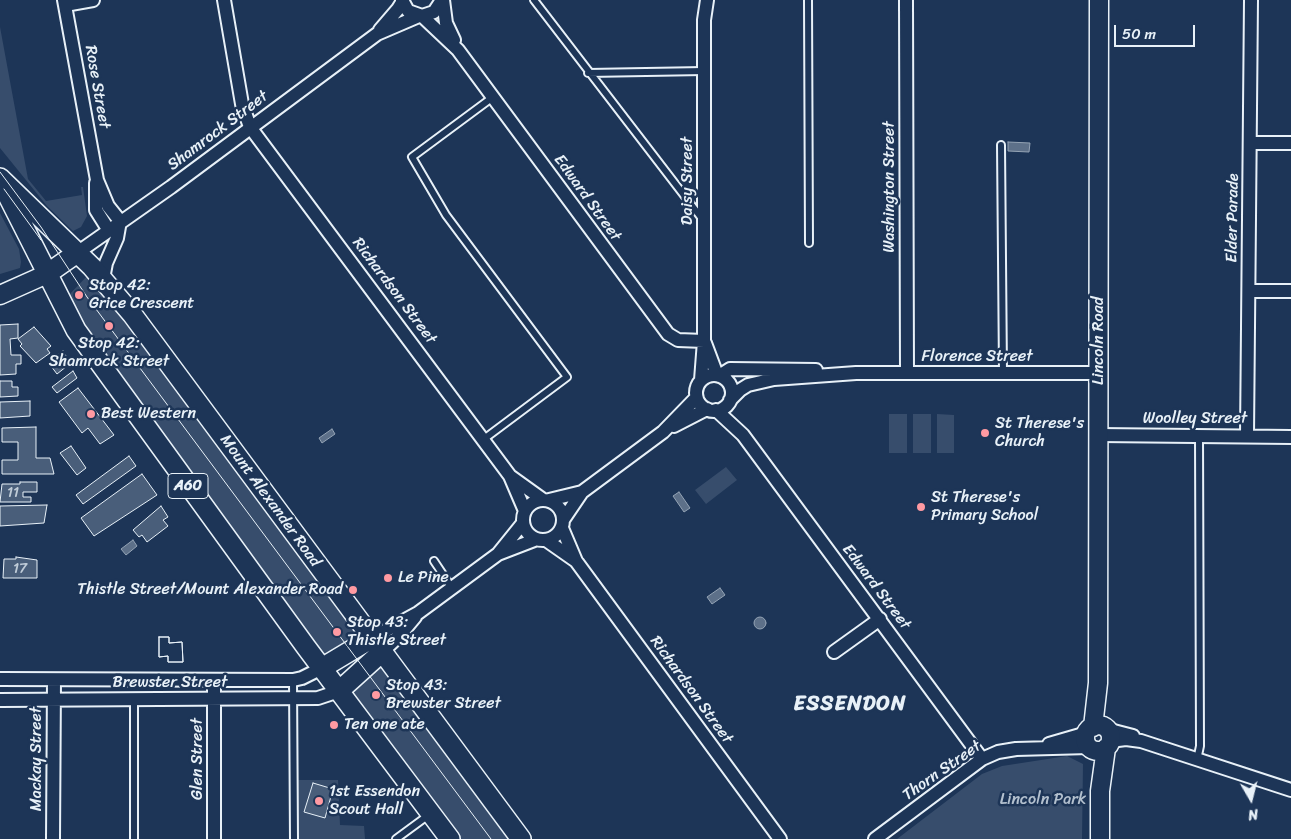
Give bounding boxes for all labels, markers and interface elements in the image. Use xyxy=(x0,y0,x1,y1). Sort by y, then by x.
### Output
scale bar xyxy=(1116,15,1197,47)
text: 50 m xyxy=(1122,21,1156,47)
street label: Rose Street xyxy=(80,44,114,130)
street label: Shamrock Street xyxy=(164,87,272,175)
street label: Washington Street xyxy=(880,121,900,253)
street label: Daisy Street xyxy=(678,137,698,225)
street label: Edward Street xyxy=(549,151,625,245)
street label: Elder Parade xyxy=(1223,173,1243,263)
street label: Richardson Street xyxy=(348,234,440,348)
place label: Stop 42: Grice Crescent xyxy=(89,276,194,314)
marker: Stop 42: Grice Crescent xyxy=(73,289,85,301)
street label: Lincoln Road xyxy=(1089,297,1109,385)
marker: Stop 42: Shamrock Street xyxy=(103,320,115,332)
place label: Stop 42: Shamrock Street xyxy=(49,334,169,372)
street label: Florence Street xyxy=(921,347,1033,367)
place label: Best Western xyxy=(101,404,196,424)
marker: Best Western xyxy=(85,408,97,420)
street label: Woolley Street xyxy=(1143,409,1247,429)
place label: St Therese's Church xyxy=(995,414,1084,452)
marker: St Therese's Church xyxy=(979,427,991,439)
street label: Mount Alexander Road xyxy=(216,431,324,571)
road number: A60 xyxy=(168,474,208,498)
house number: 11 xyxy=(7,485,19,501)
place label: St Therese's Primary School xyxy=(931,488,1038,526)
marker: St Therese's Primary School xyxy=(915,501,927,513)
street label: Edward Street xyxy=(838,540,914,634)
house number: 17 xyxy=(13,561,27,577)
place label: Le Pine xyxy=(398,568,449,588)
marker: Le Pine xyxy=(382,572,394,584)
place label: Thistle Street/Mount Alexander Road xyxy=(77,580,343,600)
marker: Thistle Street/Mount Alexander Road xyxy=(347,584,359,596)
place label: Stop 43: Thistle Street xyxy=(347,613,446,651)
marker: Stop 43: Thistle Street xyxy=(331,626,343,638)
street label: Richardson Street xyxy=(646,633,736,747)
street label: Brewster Street xyxy=(113,673,227,693)
place label: Stop 43: Brewster Street xyxy=(386,676,501,714)
marker: Stop 43: Brewster Street xyxy=(370,689,382,701)
district label: ESSENDON xyxy=(792,692,908,718)
street label: Mackay Street xyxy=(27,707,47,811)
place label: Ten one ate xyxy=(344,715,425,735)
street label: Glen Street xyxy=(188,718,208,800)
marker: Ten one ate xyxy=(328,719,340,731)
street label: Thorn Street xyxy=(899,737,985,805)
north arrow xyxy=(1226,774,1276,824)
place label: 1st Essendon Scout Hall xyxy=(329,782,420,820)
park label: Lincoln Park xyxy=(1000,790,1086,810)
marker: 1st Essendon Scout Hall xyxy=(313,795,325,807)
text: N xyxy=(1247,801,1260,827)

